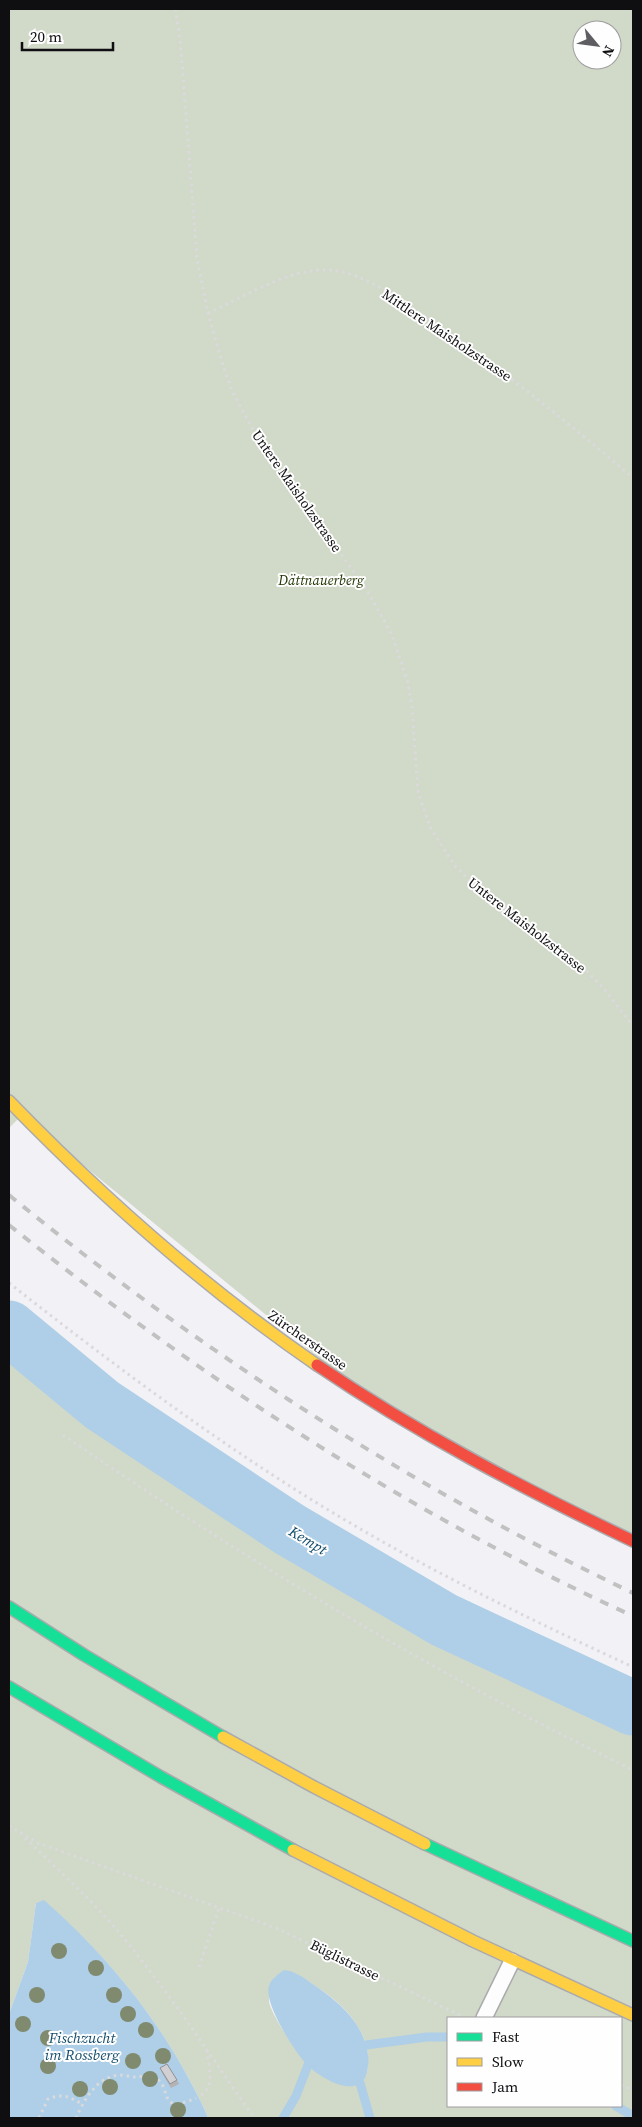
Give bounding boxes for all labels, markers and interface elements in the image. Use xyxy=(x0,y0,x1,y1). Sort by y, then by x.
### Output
scale bar xyxy=(22,20,114,52)
north arrow xyxy=(572,20,622,70)
text: 20 m xyxy=(30,26,62,47)
text: N xyxy=(597,42,620,61)
street label: Mittlere Maisholzstrasse xyxy=(378,284,516,386)
street label: Untere Maisholzstrasse xyxy=(247,426,347,556)
park label: Dättnauerberg xyxy=(277,570,365,590)
street label: Untere Maisholzstrasse xyxy=(464,872,590,978)
street label: Zürcherstrasse xyxy=(264,1305,352,1375)
water label: Kempt xyxy=(284,1520,332,1560)
street label: Büglistrasse xyxy=(307,1935,383,1985)
legend xyxy=(447,2017,622,2107)
text: Fast xyxy=(492,2026,519,2047)
water label: Fischzucht im Rossberg xyxy=(45,2027,120,2065)
text: Slow xyxy=(492,2051,524,2072)
text: Jam xyxy=(491,2076,519,2097)

